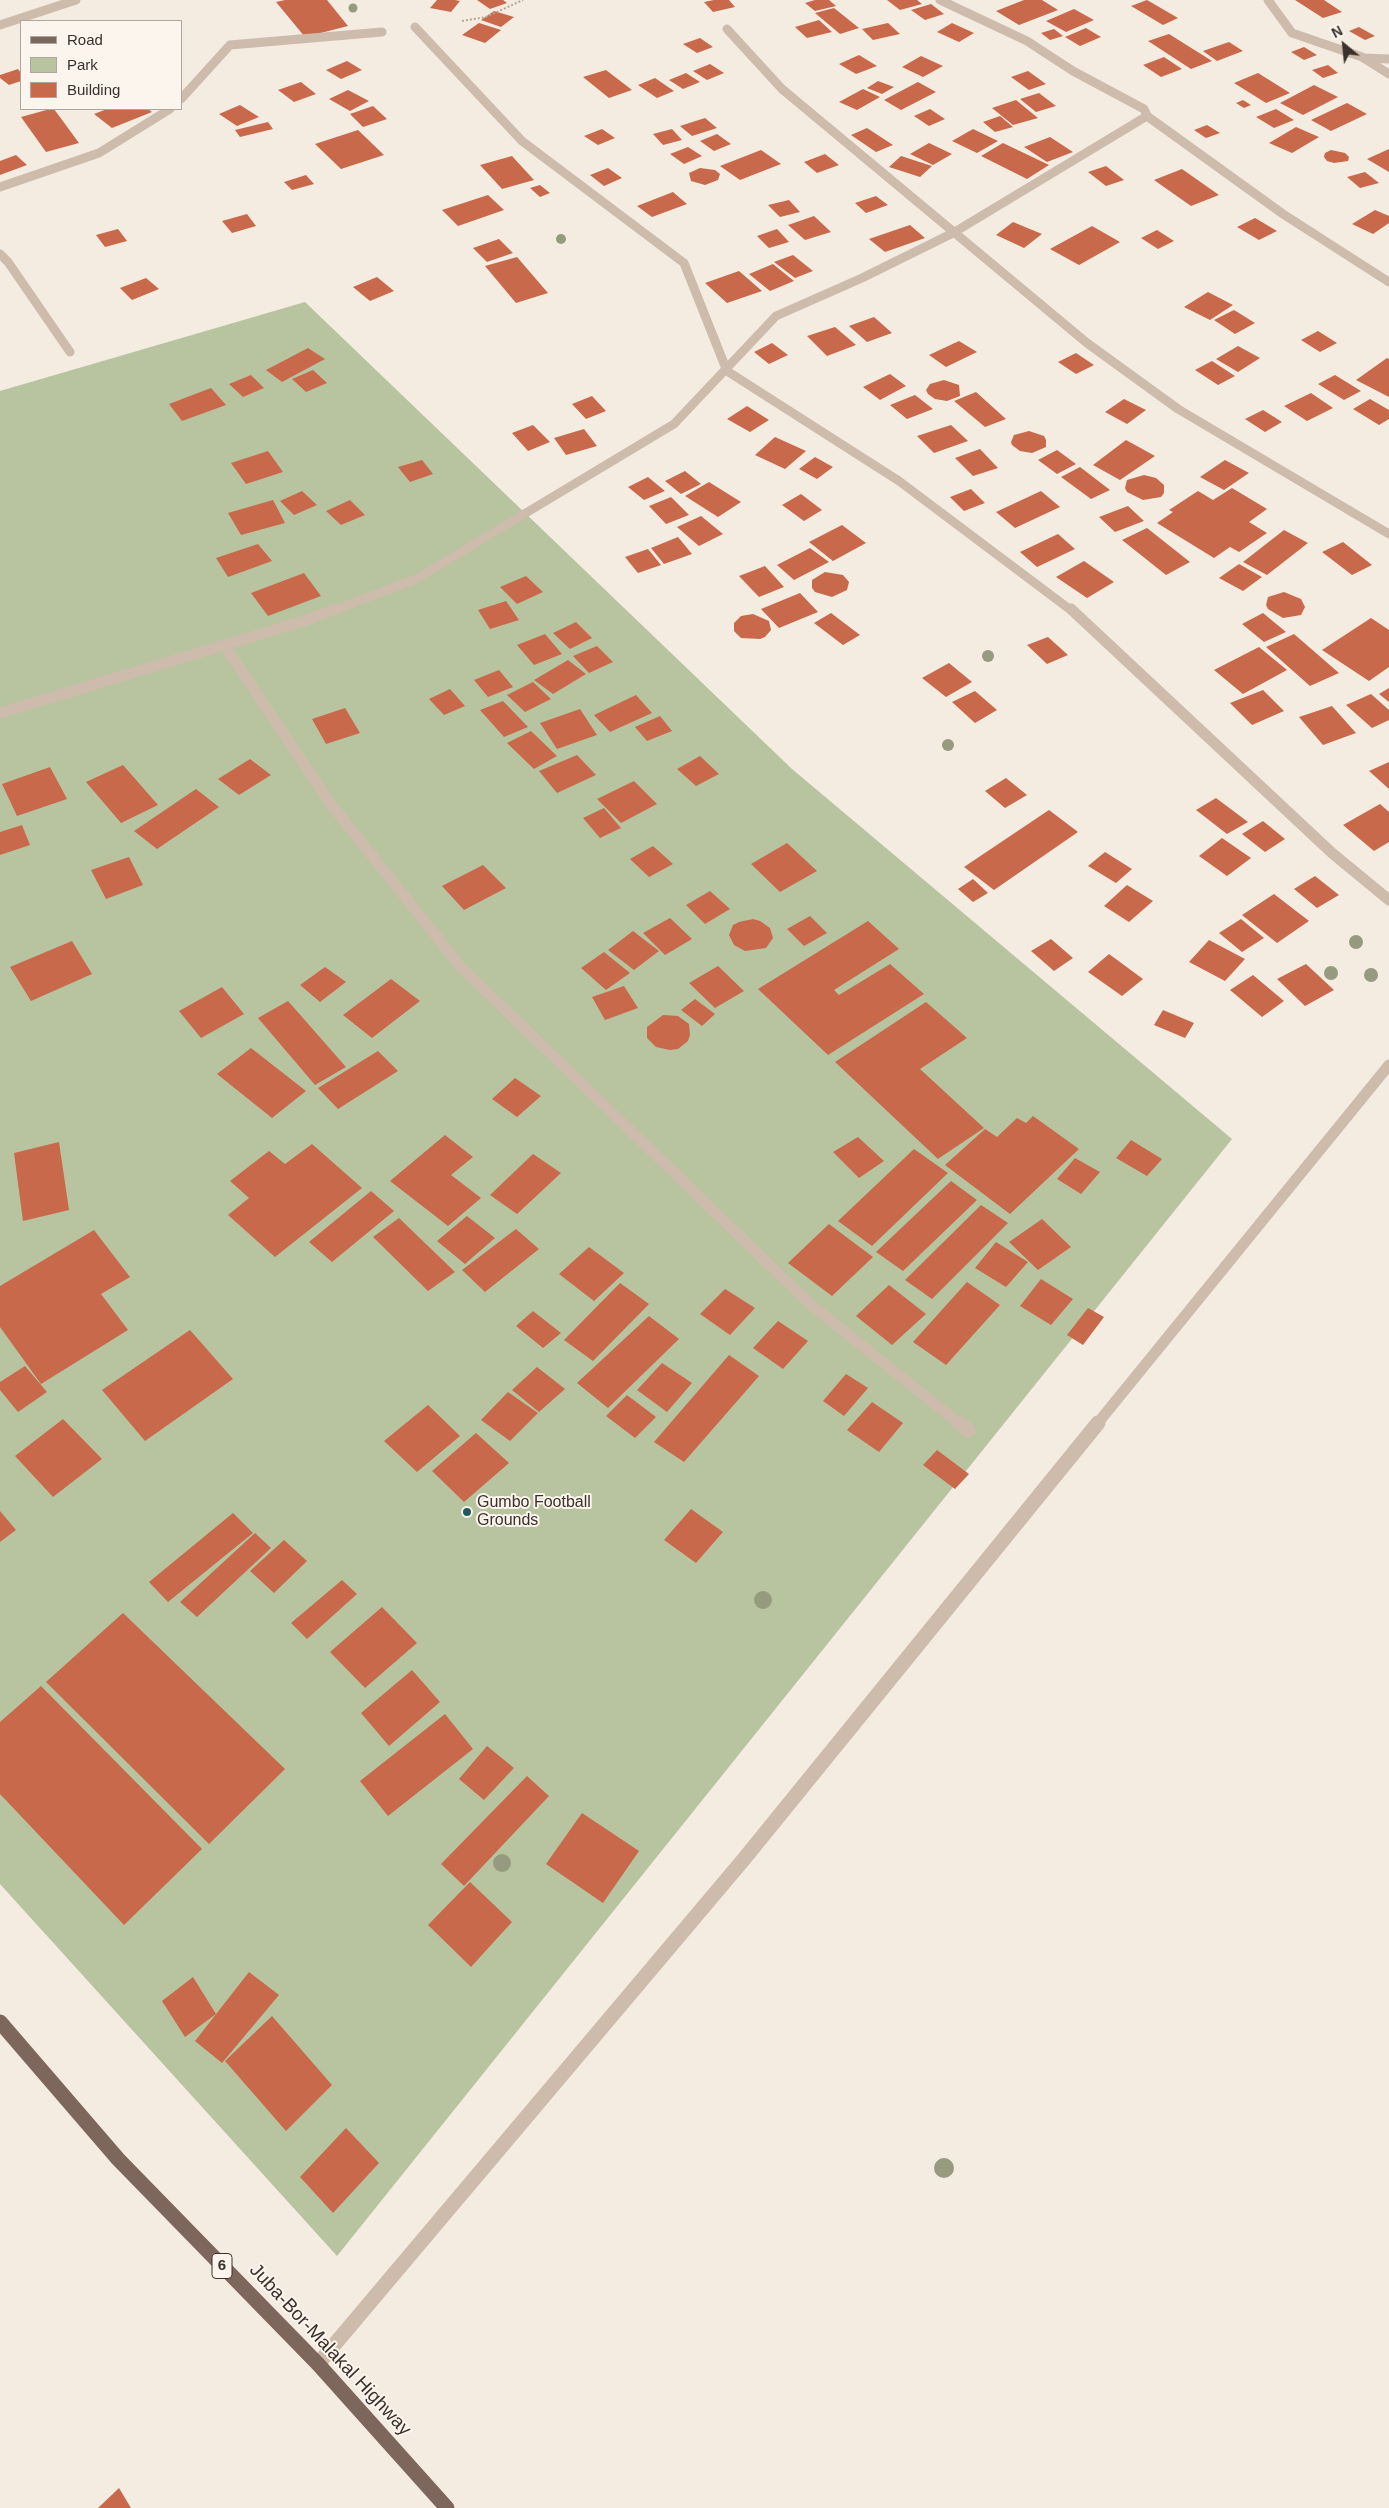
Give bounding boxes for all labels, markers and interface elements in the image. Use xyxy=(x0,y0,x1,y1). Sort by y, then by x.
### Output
legend xyxy=(20,20,182,110)
north arrow xyxy=(1319,20,1369,70)
text: N xyxy=(1329,22,1345,41)
text: Road xyxy=(67,31,103,48)
text: Park xyxy=(67,56,98,73)
text: Building xyxy=(67,81,120,98)
place label: Gumbo Football Grounds xyxy=(477,1493,591,1531)
marker: Gumbo Football Grounds xyxy=(461,1506,473,1518)
road number: 6 xyxy=(212,2254,232,2278)
street label: Juba-Bor-Malakal Highway xyxy=(244,2259,416,2441)

